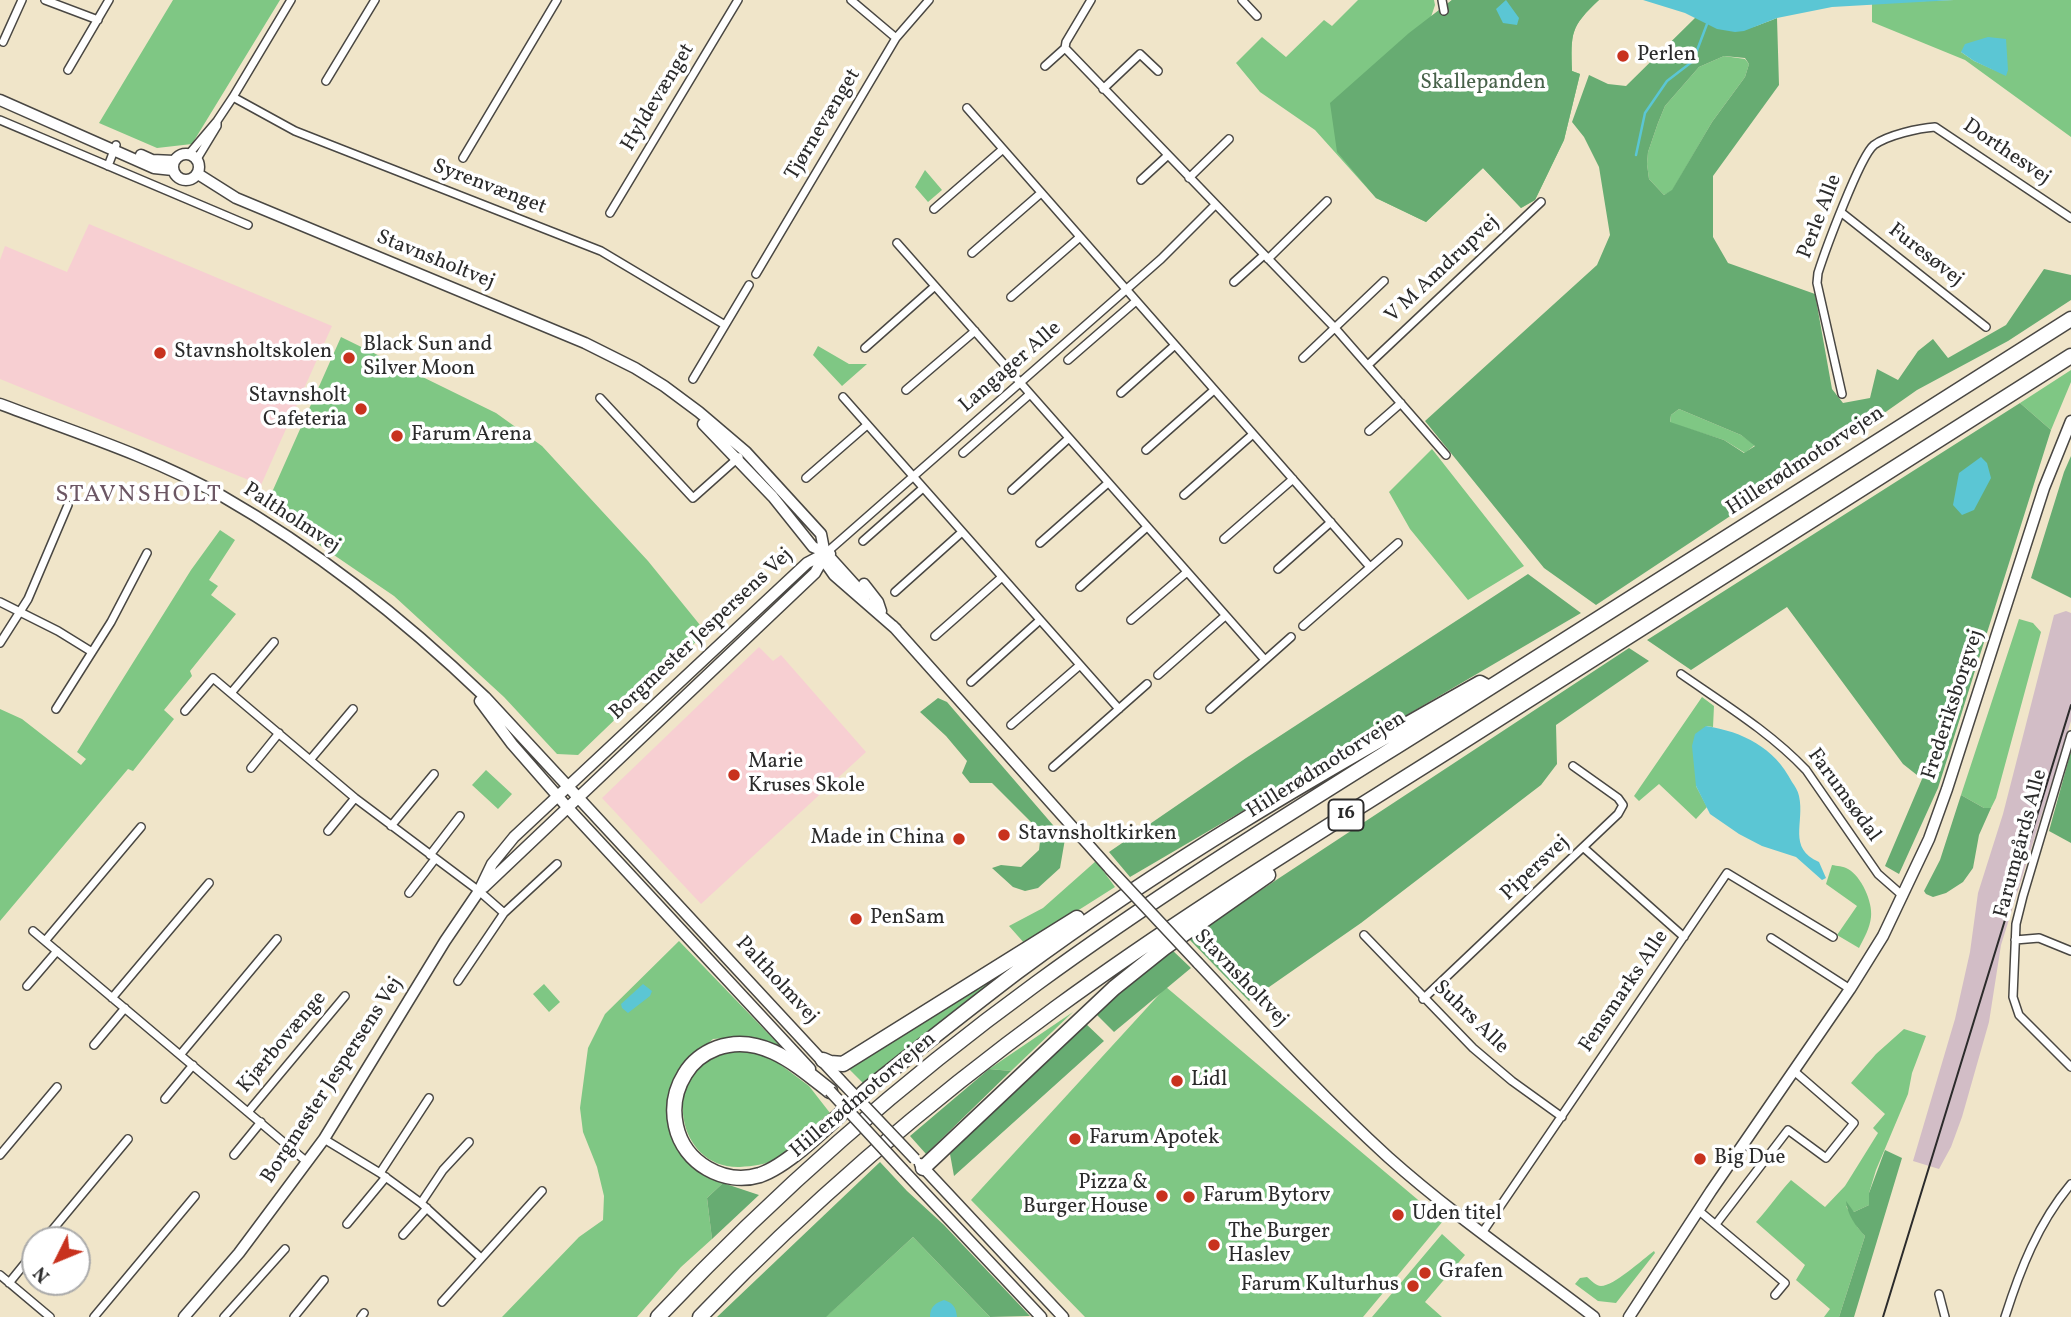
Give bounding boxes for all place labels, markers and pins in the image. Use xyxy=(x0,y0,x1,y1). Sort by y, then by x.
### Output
place label: Perlen xyxy=(1637,43,1696,69)
marker: Perlen xyxy=(1615,48,1631,64)
place label: Black Sun and Silver Moon xyxy=(363,333,492,383)
place label: Stavnsholtskolen xyxy=(174,340,332,366)
marker: Stavnsholtskolen xyxy=(152,345,168,361)
marker: Black Sun and Silver Moon xyxy=(341,350,357,366)
place label: Stavnsholt Cafeteria xyxy=(248,384,347,434)
marker: Stavnsholt Cafeteria xyxy=(353,401,369,417)
place label: Farum Arena xyxy=(411,423,532,449)
marker: Farum Arena xyxy=(389,428,405,444)
place label: Marie Kruses Skole xyxy=(748,750,865,800)
marker: Marie Kruses Skole xyxy=(726,767,742,783)
place label: Stavnsholtkirken xyxy=(1018,822,1177,848)
place label: Made in China xyxy=(810,826,945,852)
marker: Stavnsholtkirken xyxy=(996,827,1012,843)
marker: Made in China xyxy=(951,831,967,847)
place label: PenSam xyxy=(870,906,945,932)
marker: PenSam xyxy=(848,911,864,927)
place label: Lidl xyxy=(1191,1068,1227,1094)
marker: Lidl xyxy=(1169,1073,1185,1089)
place label: Farum Apotek xyxy=(1089,1126,1219,1152)
marker: Farum Apotek xyxy=(1067,1131,1083,1147)
place label: Big Due xyxy=(1714,1146,1785,1172)
marker: Big Due xyxy=(1692,1151,1708,1167)
place label: Pizza & Burger House xyxy=(1023,1171,1148,1221)
place label: Farum Bytorv xyxy=(1203,1184,1330,1210)
marker: Pizza & Burger House xyxy=(1154,1188,1170,1204)
marker: Farum Bytorv xyxy=(1181,1189,1197,1205)
place label: Uden titel xyxy=(1412,1202,1502,1228)
marker: Uden titel xyxy=(1390,1207,1406,1223)
place label: The Burger Haslev xyxy=(1228,1220,1330,1270)
marker: The Burger Haslev xyxy=(1206,1237,1222,1253)
place label: Grafen xyxy=(1439,1260,1503,1286)
marker: Grafen xyxy=(1417,1265,1433,1281)
place label: Farum Kulturhus xyxy=(1241,1273,1399,1299)
marker: Farum Kulturhus xyxy=(1405,1278,1421,1294)

